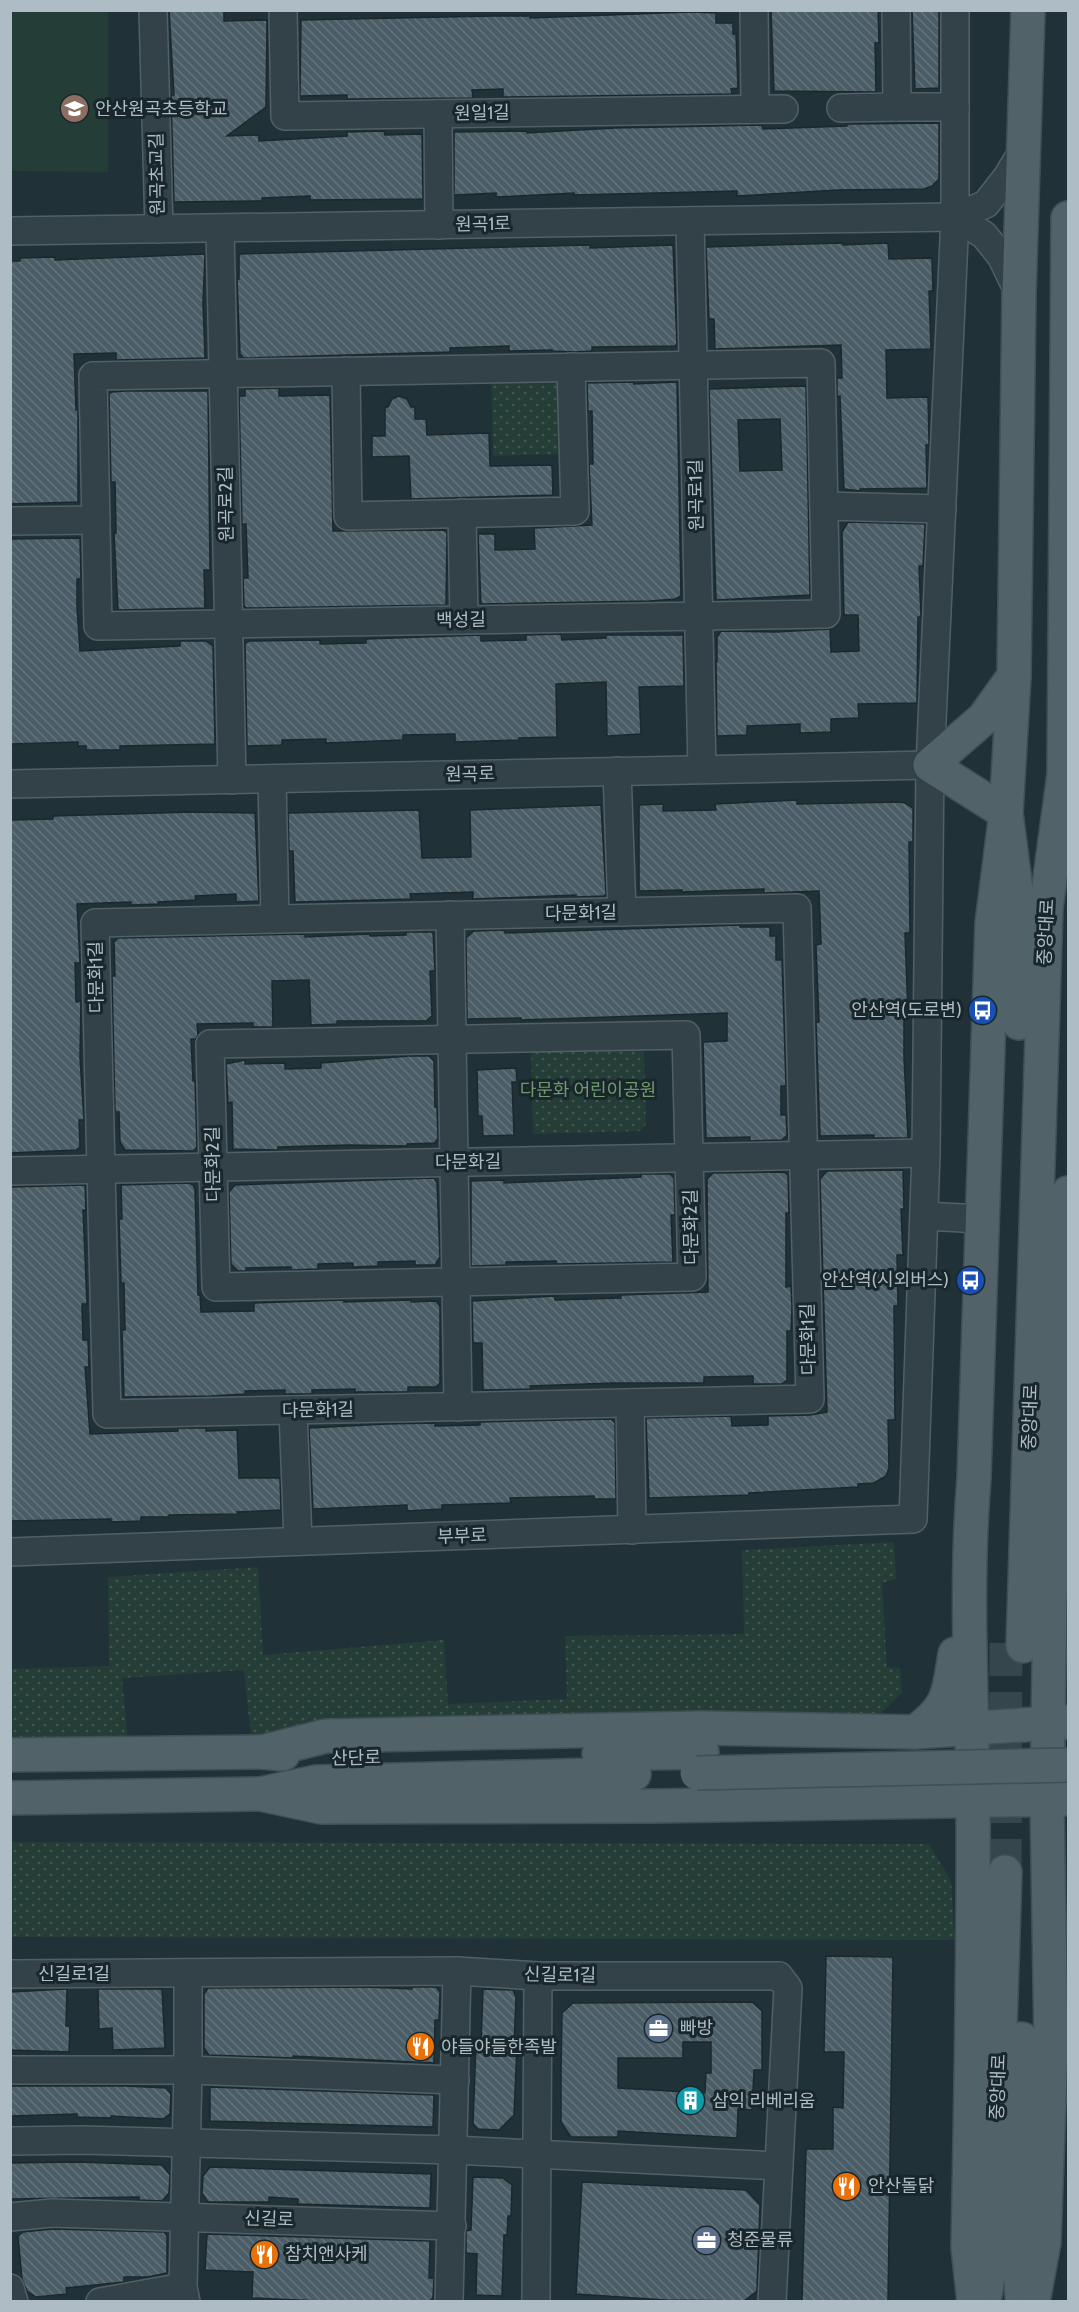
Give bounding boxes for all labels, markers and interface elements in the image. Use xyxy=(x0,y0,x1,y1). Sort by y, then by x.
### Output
school or university icon: 안산원곡초등학교 xyxy=(58,93,90,125)
place label: 안산원곡초등학교 xyxy=(95,98,227,120)
street label: 원일1길 xyxy=(454,102,510,124)
street label: 원곡초교길 xyxy=(145,132,169,216)
street label: 원곡1로 xyxy=(455,213,511,235)
street label: 원곡로1길 xyxy=(684,459,708,531)
street label: 원곡로2길 xyxy=(214,466,238,542)
street label: 백성길 xyxy=(436,609,486,631)
street label: 원곡로 xyxy=(445,763,495,785)
street label: 중앙대로 xyxy=(1033,898,1059,966)
street label: 다문화1길 xyxy=(545,901,617,925)
street label: 다문화1길 xyxy=(84,941,108,1013)
bus stop icon: 안산역(도로변) xyxy=(967,994,999,1026)
place label: 안산역(도로변) xyxy=(851,999,962,1021)
park label: 다문화 어린이공원 xyxy=(520,1079,656,1101)
street label: 다문화2길 xyxy=(201,1126,225,1202)
street label: 다문화길 xyxy=(435,1150,501,1174)
street label: 다문화2길 xyxy=(679,1189,703,1265)
bus stop icon: 안산역(시외버스) xyxy=(954,1264,986,1296)
place label: 안산역(시외버스) xyxy=(822,1269,949,1291)
street label: 다문화1길 xyxy=(796,1303,820,1375)
street label: 중앙대로 xyxy=(1018,1384,1042,1450)
street label: 다문화1길 xyxy=(282,1398,354,1422)
street label: 부부로 xyxy=(437,1524,487,1548)
street label: 산단로 xyxy=(331,1747,381,1769)
street label: 신길로1길 xyxy=(38,1963,110,1985)
street label: 신길로1길 xyxy=(524,1963,596,1987)
office icon: 빠방 xyxy=(643,2012,675,2044)
place label: 빠방 xyxy=(680,2017,713,2039)
restaurant icon: 야들야들한족발 xyxy=(404,2031,436,2063)
place label: 야들야들한족발 xyxy=(441,2036,557,2058)
street label: 중앙대로 xyxy=(986,2054,1010,2120)
building icon: 삼익 리베리움 xyxy=(675,2085,707,2117)
place label: 삼익 리베리움 xyxy=(712,2090,815,2112)
restaurant icon: 안산돌닭 xyxy=(831,2170,863,2202)
place label: 안산돌닭 xyxy=(868,2175,934,2197)
street label: 신길로 xyxy=(244,2207,294,2231)
office icon: 청준물류 xyxy=(690,2224,722,2256)
place label: 청준물류 xyxy=(727,2229,793,2251)
restaurant icon: 참치앤사케 xyxy=(248,2238,280,2270)
place label: 참치앤사케 xyxy=(285,2243,368,2265)

